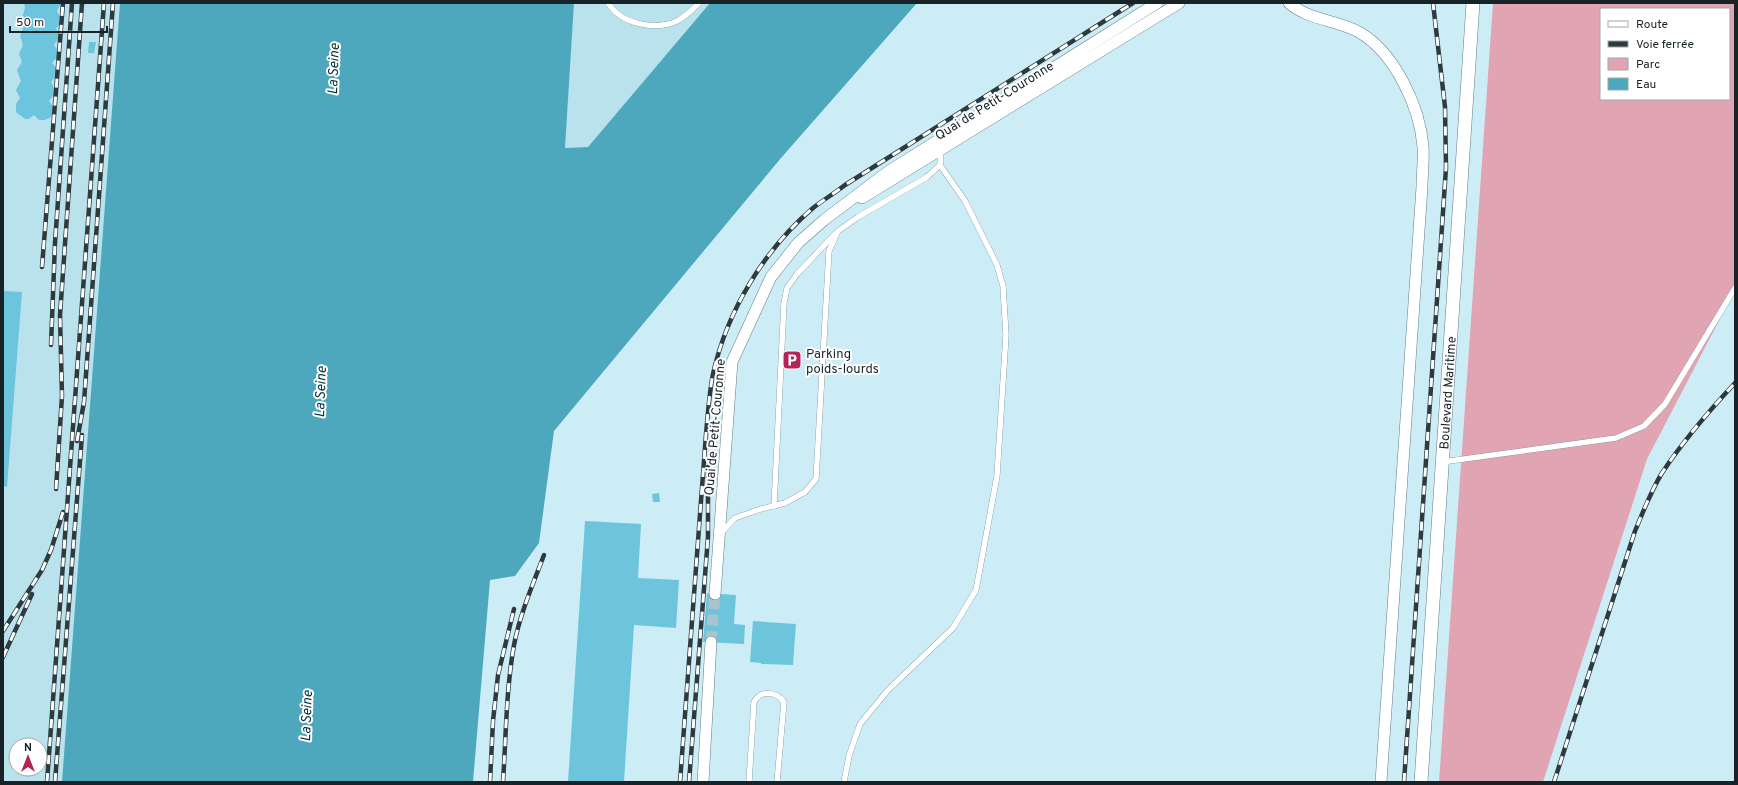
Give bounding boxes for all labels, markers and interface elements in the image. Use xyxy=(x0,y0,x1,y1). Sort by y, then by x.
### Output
scale bar xyxy=(10,8,107,34)
legend xyxy=(1600,8,1730,100)
text: 50 m xyxy=(16,15,44,31)
text: Route xyxy=(1636,17,1668,33)
text: Voie ferrée xyxy=(1636,37,1694,53)
water label: La Seine xyxy=(325,42,344,95)
text: Parc xyxy=(1636,57,1660,73)
street label: Quai de Petit-Couronne xyxy=(933,59,1057,145)
text: Eau xyxy=(1636,77,1656,93)
street label: Boulevard Maritime xyxy=(1437,336,1461,450)
place label: Parking poids-lourds xyxy=(806,347,879,378)
parking icon: Parking poids-lourds xyxy=(781,349,803,371)
street label: Quai de Petit-Couronne xyxy=(702,358,730,496)
water label: La Seine xyxy=(312,365,331,418)
water label: La Seine xyxy=(298,689,317,742)
north arrow xyxy=(8,737,48,777)
text: N xyxy=(24,741,32,755)

